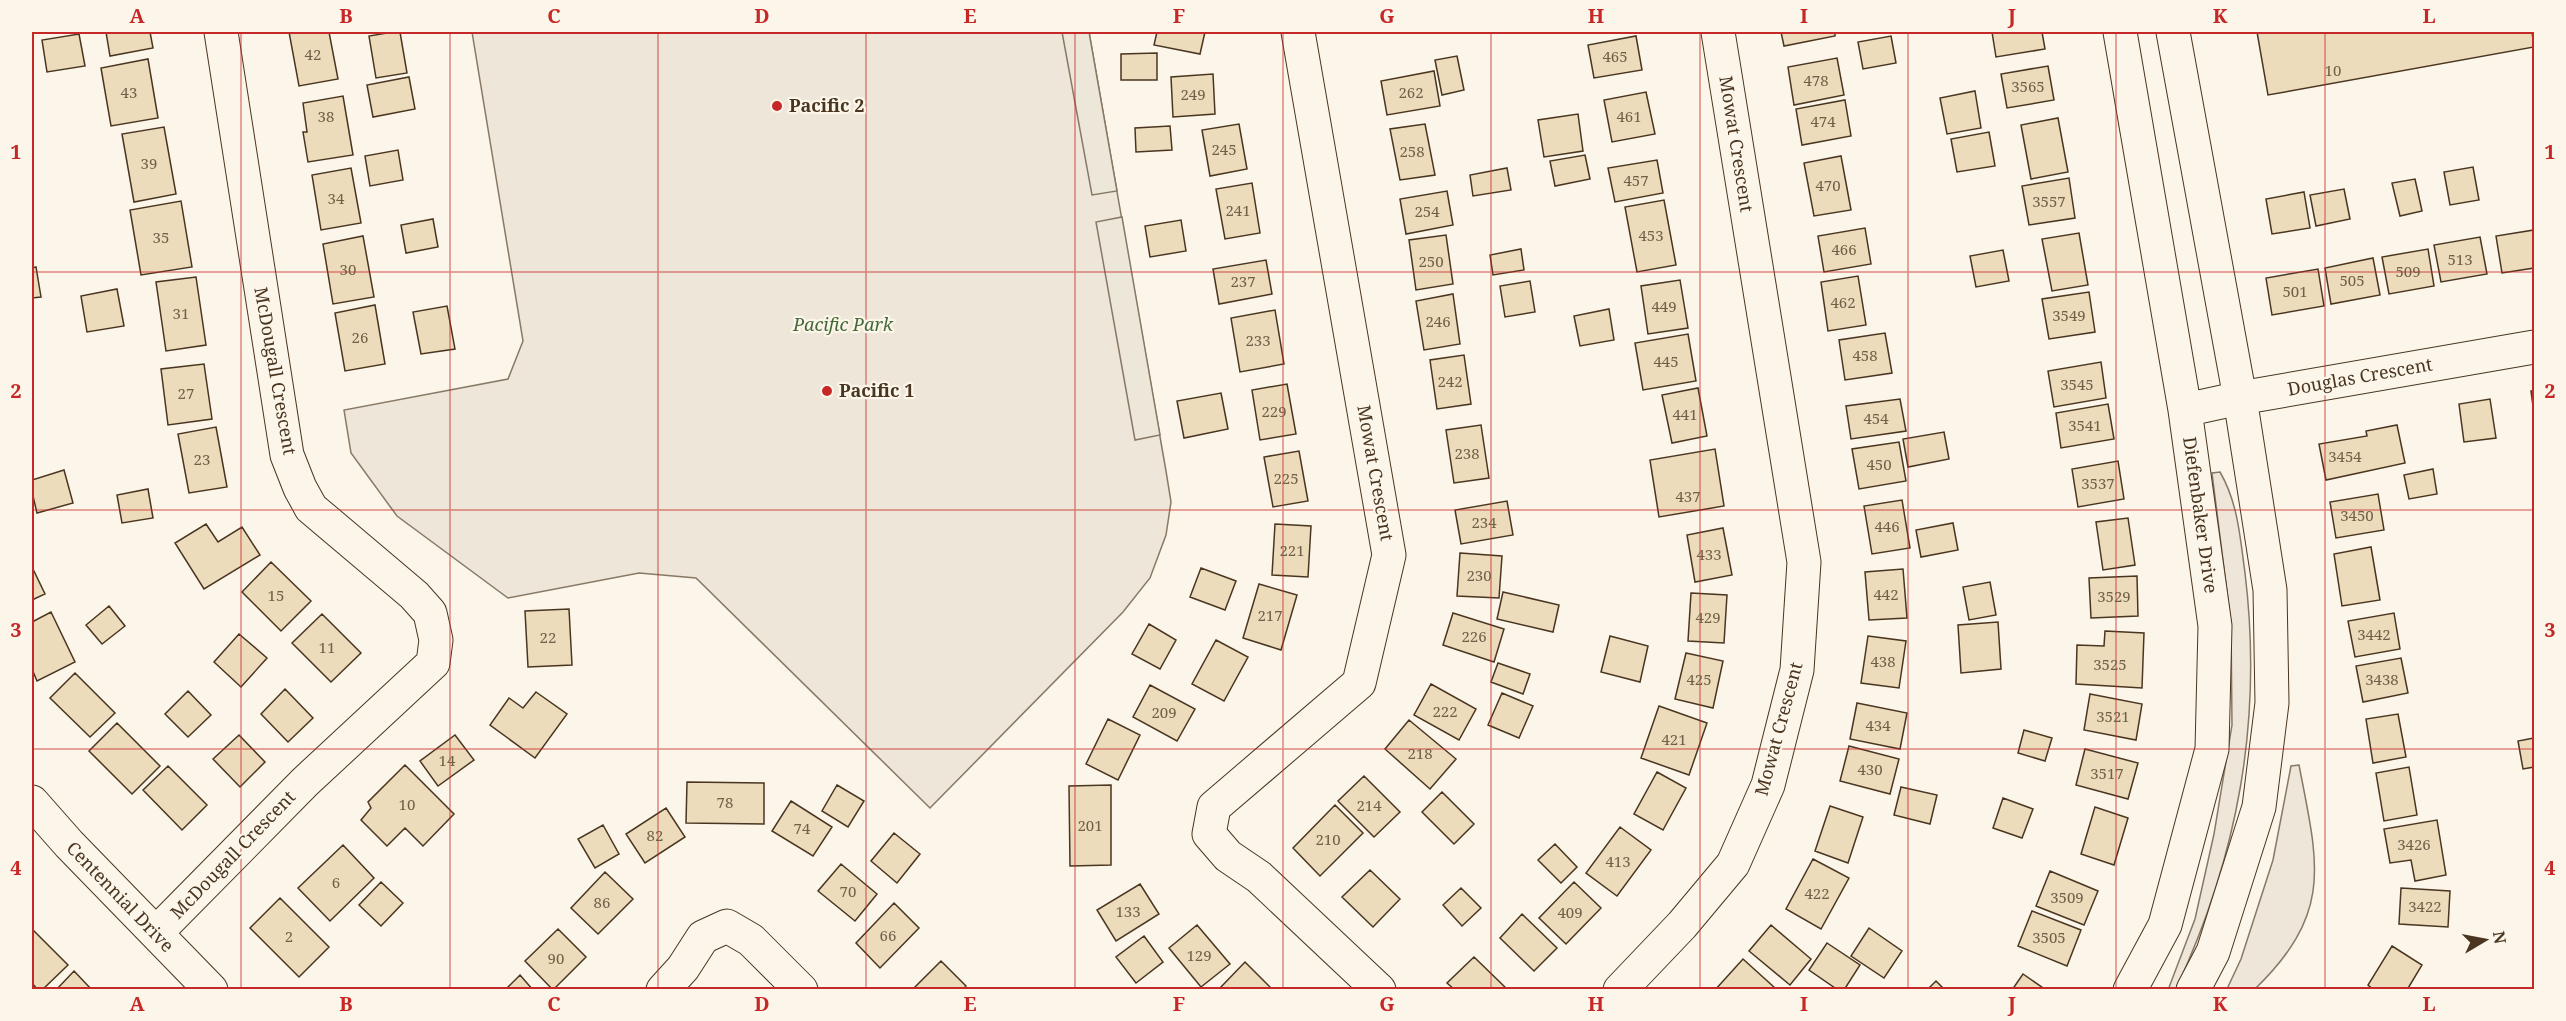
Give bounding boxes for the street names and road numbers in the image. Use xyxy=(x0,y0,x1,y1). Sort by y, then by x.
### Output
street label: Mowat Crescent xyxy=(1714,74,1760,214)
street label: McDougall Crescent xyxy=(249,285,303,457)
street label: Douglas Crescent xyxy=(2285,351,2434,401)
street label: Mowat Crescent xyxy=(1352,403,1400,543)
street label: Diefenbaker Drive xyxy=(2178,435,2224,595)
street label: Mowat Crescent xyxy=(1749,659,1807,798)
street label: McDougall Crescent xyxy=(165,785,300,924)
street label: Centennial Drive xyxy=(62,836,180,957)

